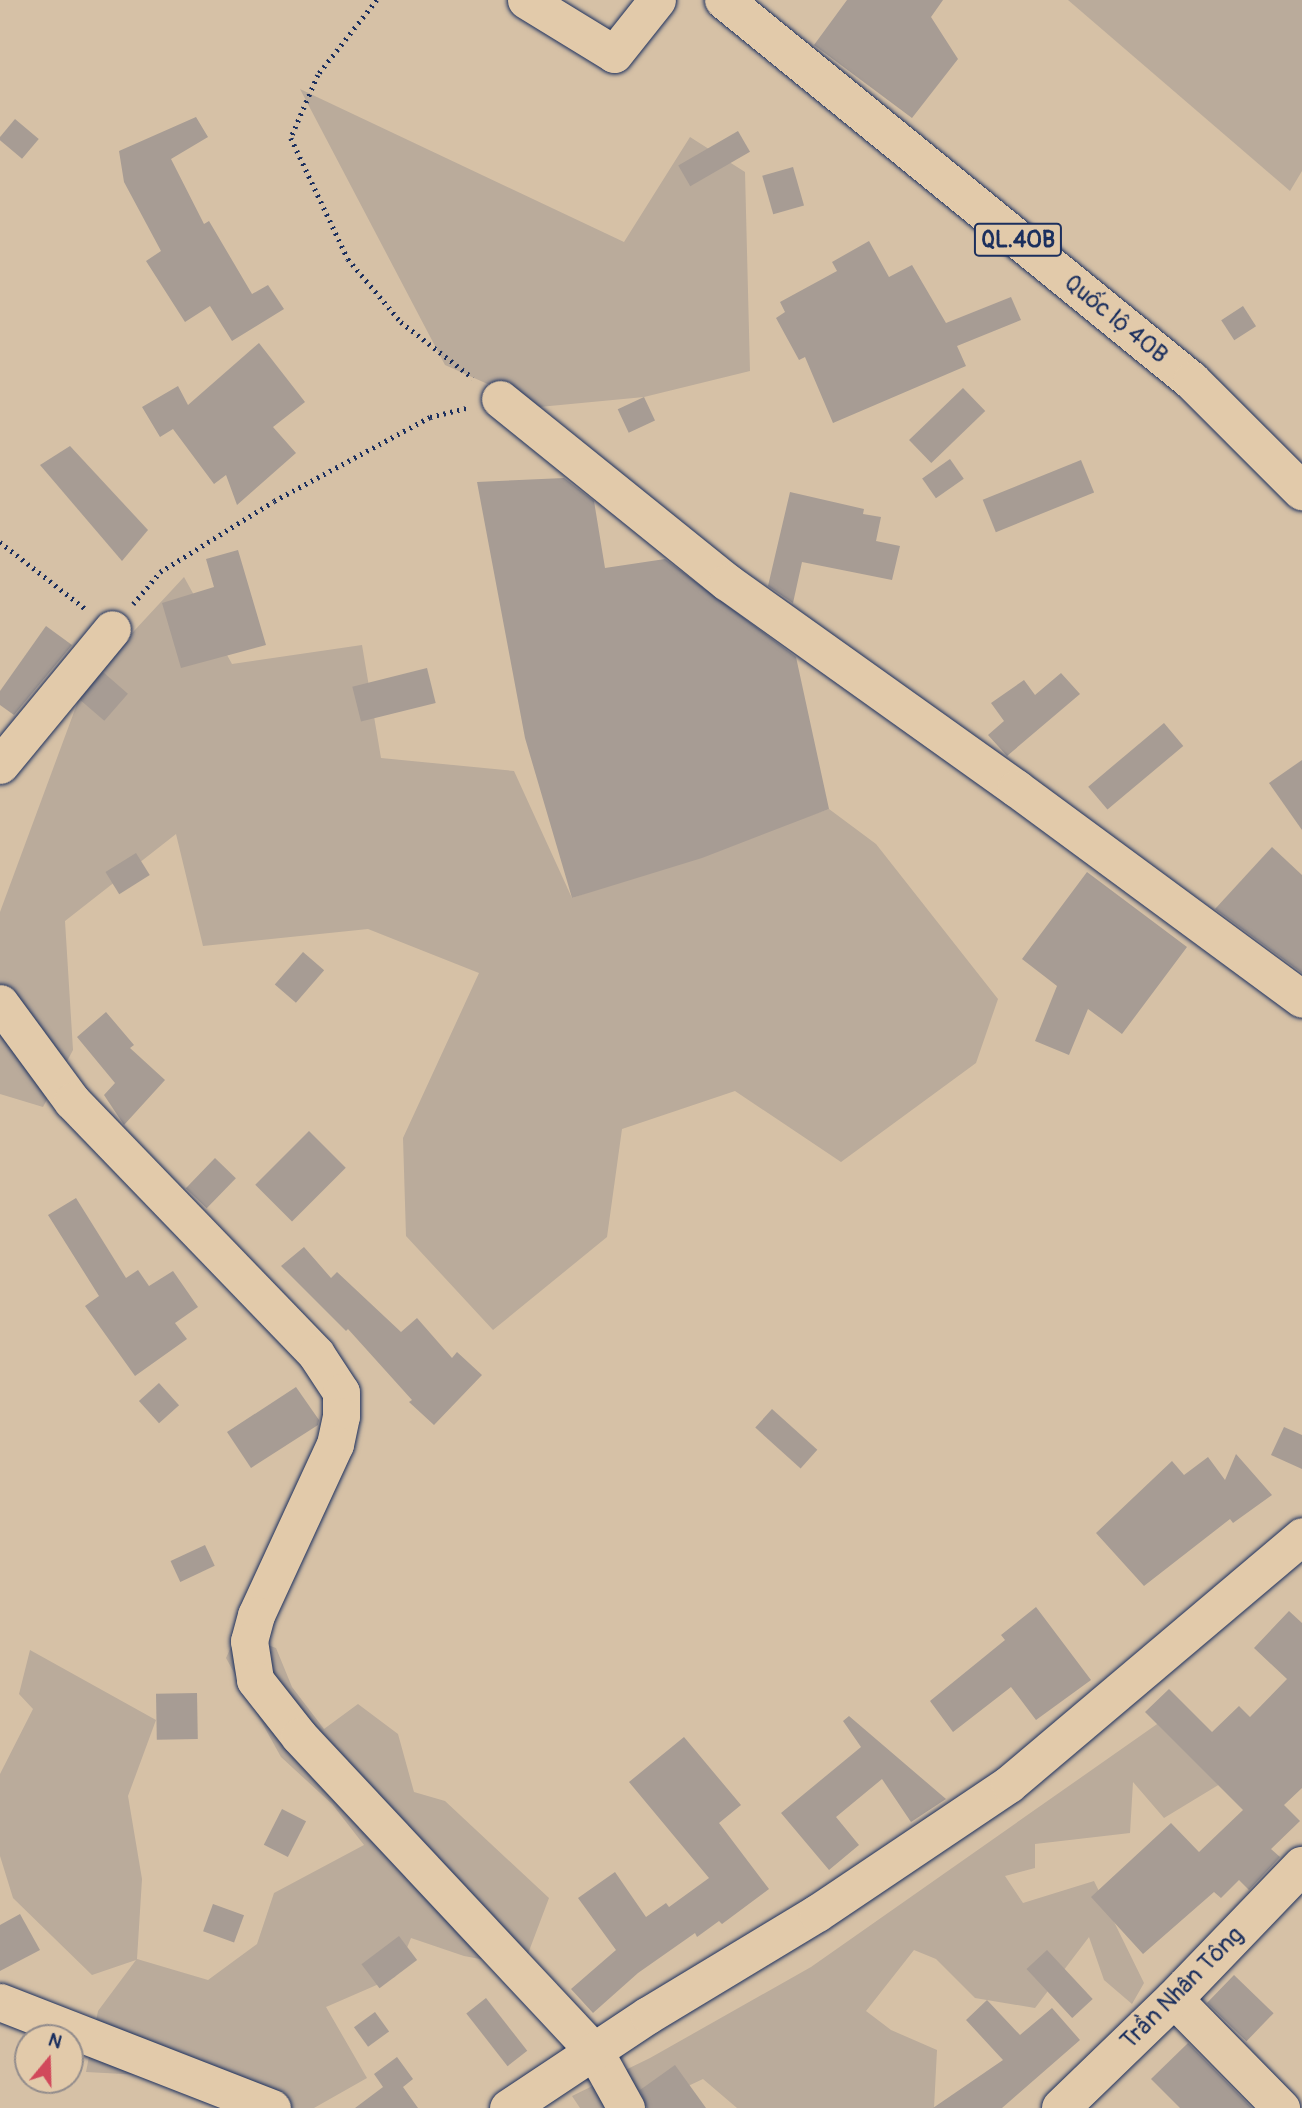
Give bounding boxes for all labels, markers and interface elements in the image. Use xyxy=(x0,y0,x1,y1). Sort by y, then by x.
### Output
road number: QL.40B xyxy=(972,220,1064,260)
street label: Quốc lộ 40B xyxy=(1058,268,1174,370)
street label: Trần Nhân Tông xyxy=(1115,1921,1249,2055)
north arrow xyxy=(14,2024,84,2094)
text: N xyxy=(45,2028,65,2054)

